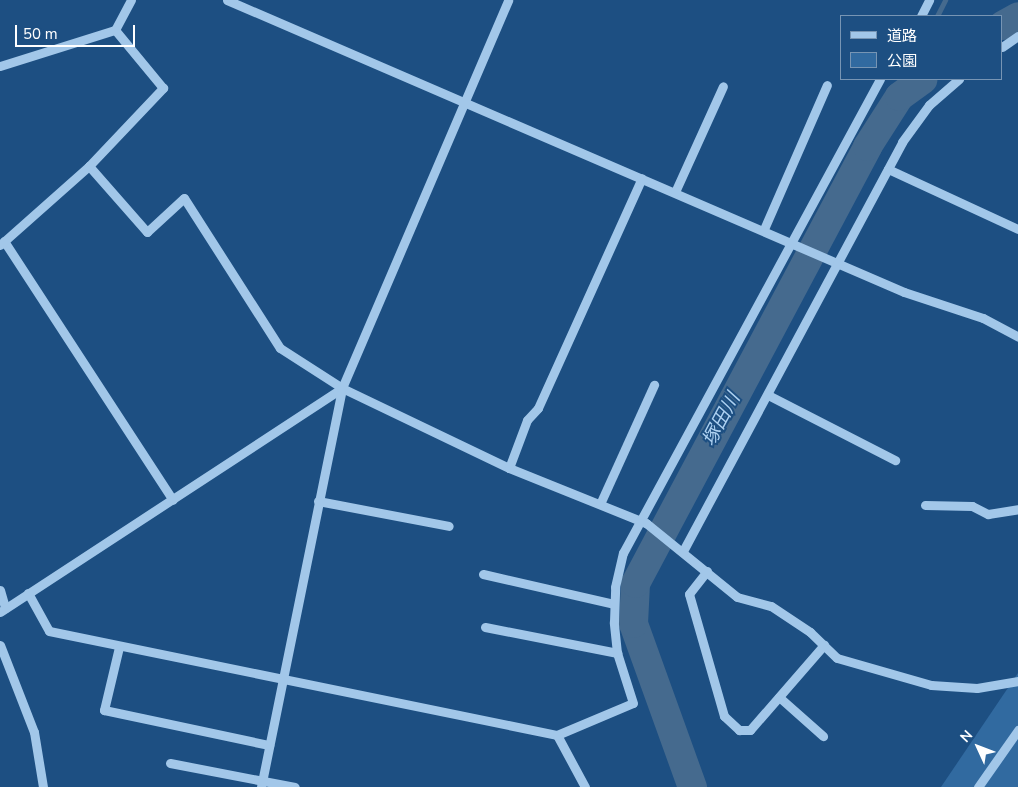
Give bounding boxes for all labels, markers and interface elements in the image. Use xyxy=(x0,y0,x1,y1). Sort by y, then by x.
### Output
scale bar xyxy=(18,15,138,47)
legend xyxy=(840,15,1003,80)
text: 50 m xyxy=(23,24,58,44)
text: 道路 xyxy=(887,26,917,46)
text: 公園 xyxy=(887,51,917,71)
water label: 塚田川 xyxy=(699,389,745,451)
north arrow xyxy=(953,722,1003,772)
text: N xyxy=(956,726,977,747)

